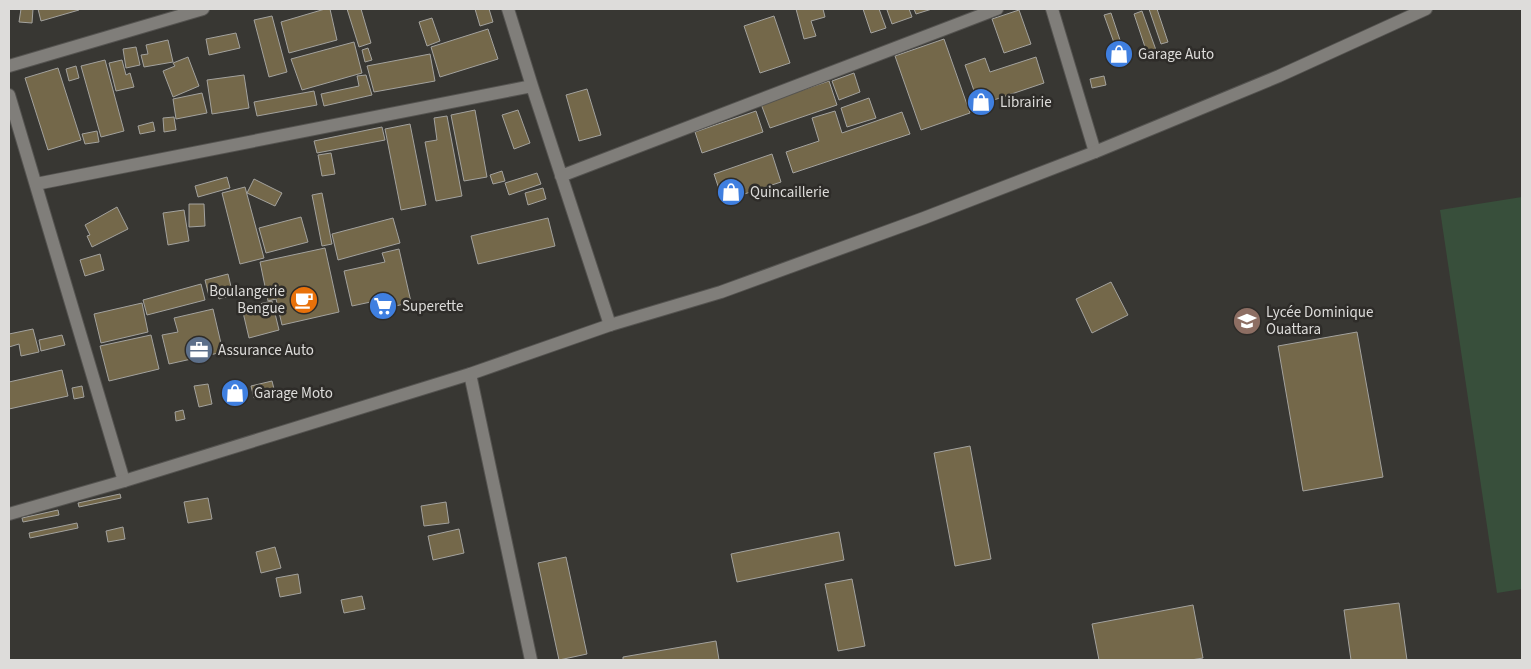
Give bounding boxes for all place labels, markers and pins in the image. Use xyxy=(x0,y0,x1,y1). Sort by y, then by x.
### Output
shop icon: Garage Auto xyxy=(1104,39,1134,69)
place label: Garage Auto xyxy=(1138,44,1214,65)
shop icon: Librairie xyxy=(966,87,996,117)
place label: Librairie xyxy=(1000,92,1052,113)
shop icon: Quincaillerie xyxy=(716,177,746,207)
place label: Quincaillerie xyxy=(750,182,829,203)
place label: Boulangerie Bengue xyxy=(209,281,285,319)
cafe icon: Boulangerie Bengue xyxy=(289,285,319,315)
supermarket icon: Superette xyxy=(368,291,398,321)
place label: Superette xyxy=(402,296,463,317)
place label: Lycée Dominique Ouattara xyxy=(1266,302,1373,340)
school or university icon: Lycée Dominique Ouattara xyxy=(1232,306,1262,336)
office icon: Assurance Auto xyxy=(184,335,214,365)
place label: Assurance Auto xyxy=(218,340,314,361)
shop icon: Garage Moto xyxy=(220,378,250,408)
place label: Garage Moto xyxy=(254,383,333,404)

